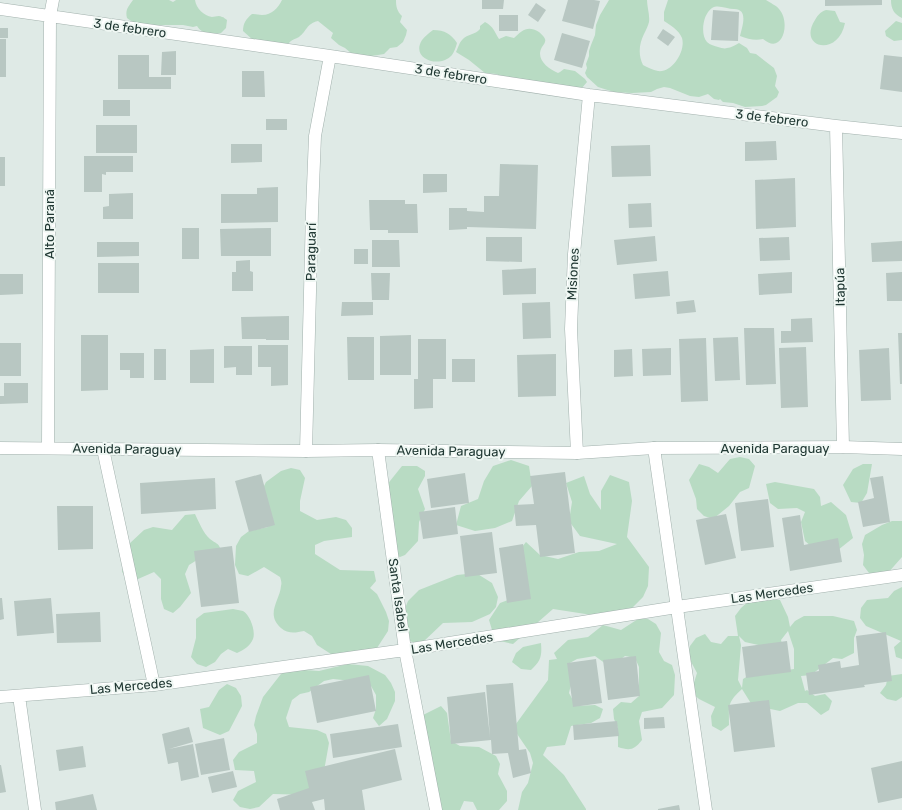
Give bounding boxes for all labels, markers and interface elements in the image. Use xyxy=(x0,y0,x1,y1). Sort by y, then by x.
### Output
street label: 3 de febrero xyxy=(93,15,167,41)
street label: 3 de febrero xyxy=(414,61,488,87)
street label: 3 de febrero xyxy=(735,106,809,130)
street label: Alto Paraná xyxy=(42,189,57,259)
street label: Paraguarí xyxy=(303,222,320,281)
street label: Misiones xyxy=(564,247,582,301)
street label: Itapúa xyxy=(832,268,848,306)
street label: Avenida Paraguay xyxy=(72,441,182,458)
street label: Avenida Paraguay xyxy=(721,441,829,457)
street label: Avenida Paraguay xyxy=(396,443,506,460)
street label: Santa Isabel xyxy=(385,557,411,633)
street label: Las Mercedes xyxy=(730,580,814,606)
street label: Las Mercedes xyxy=(410,629,494,657)
street label: Las Mercedes xyxy=(89,675,173,697)

